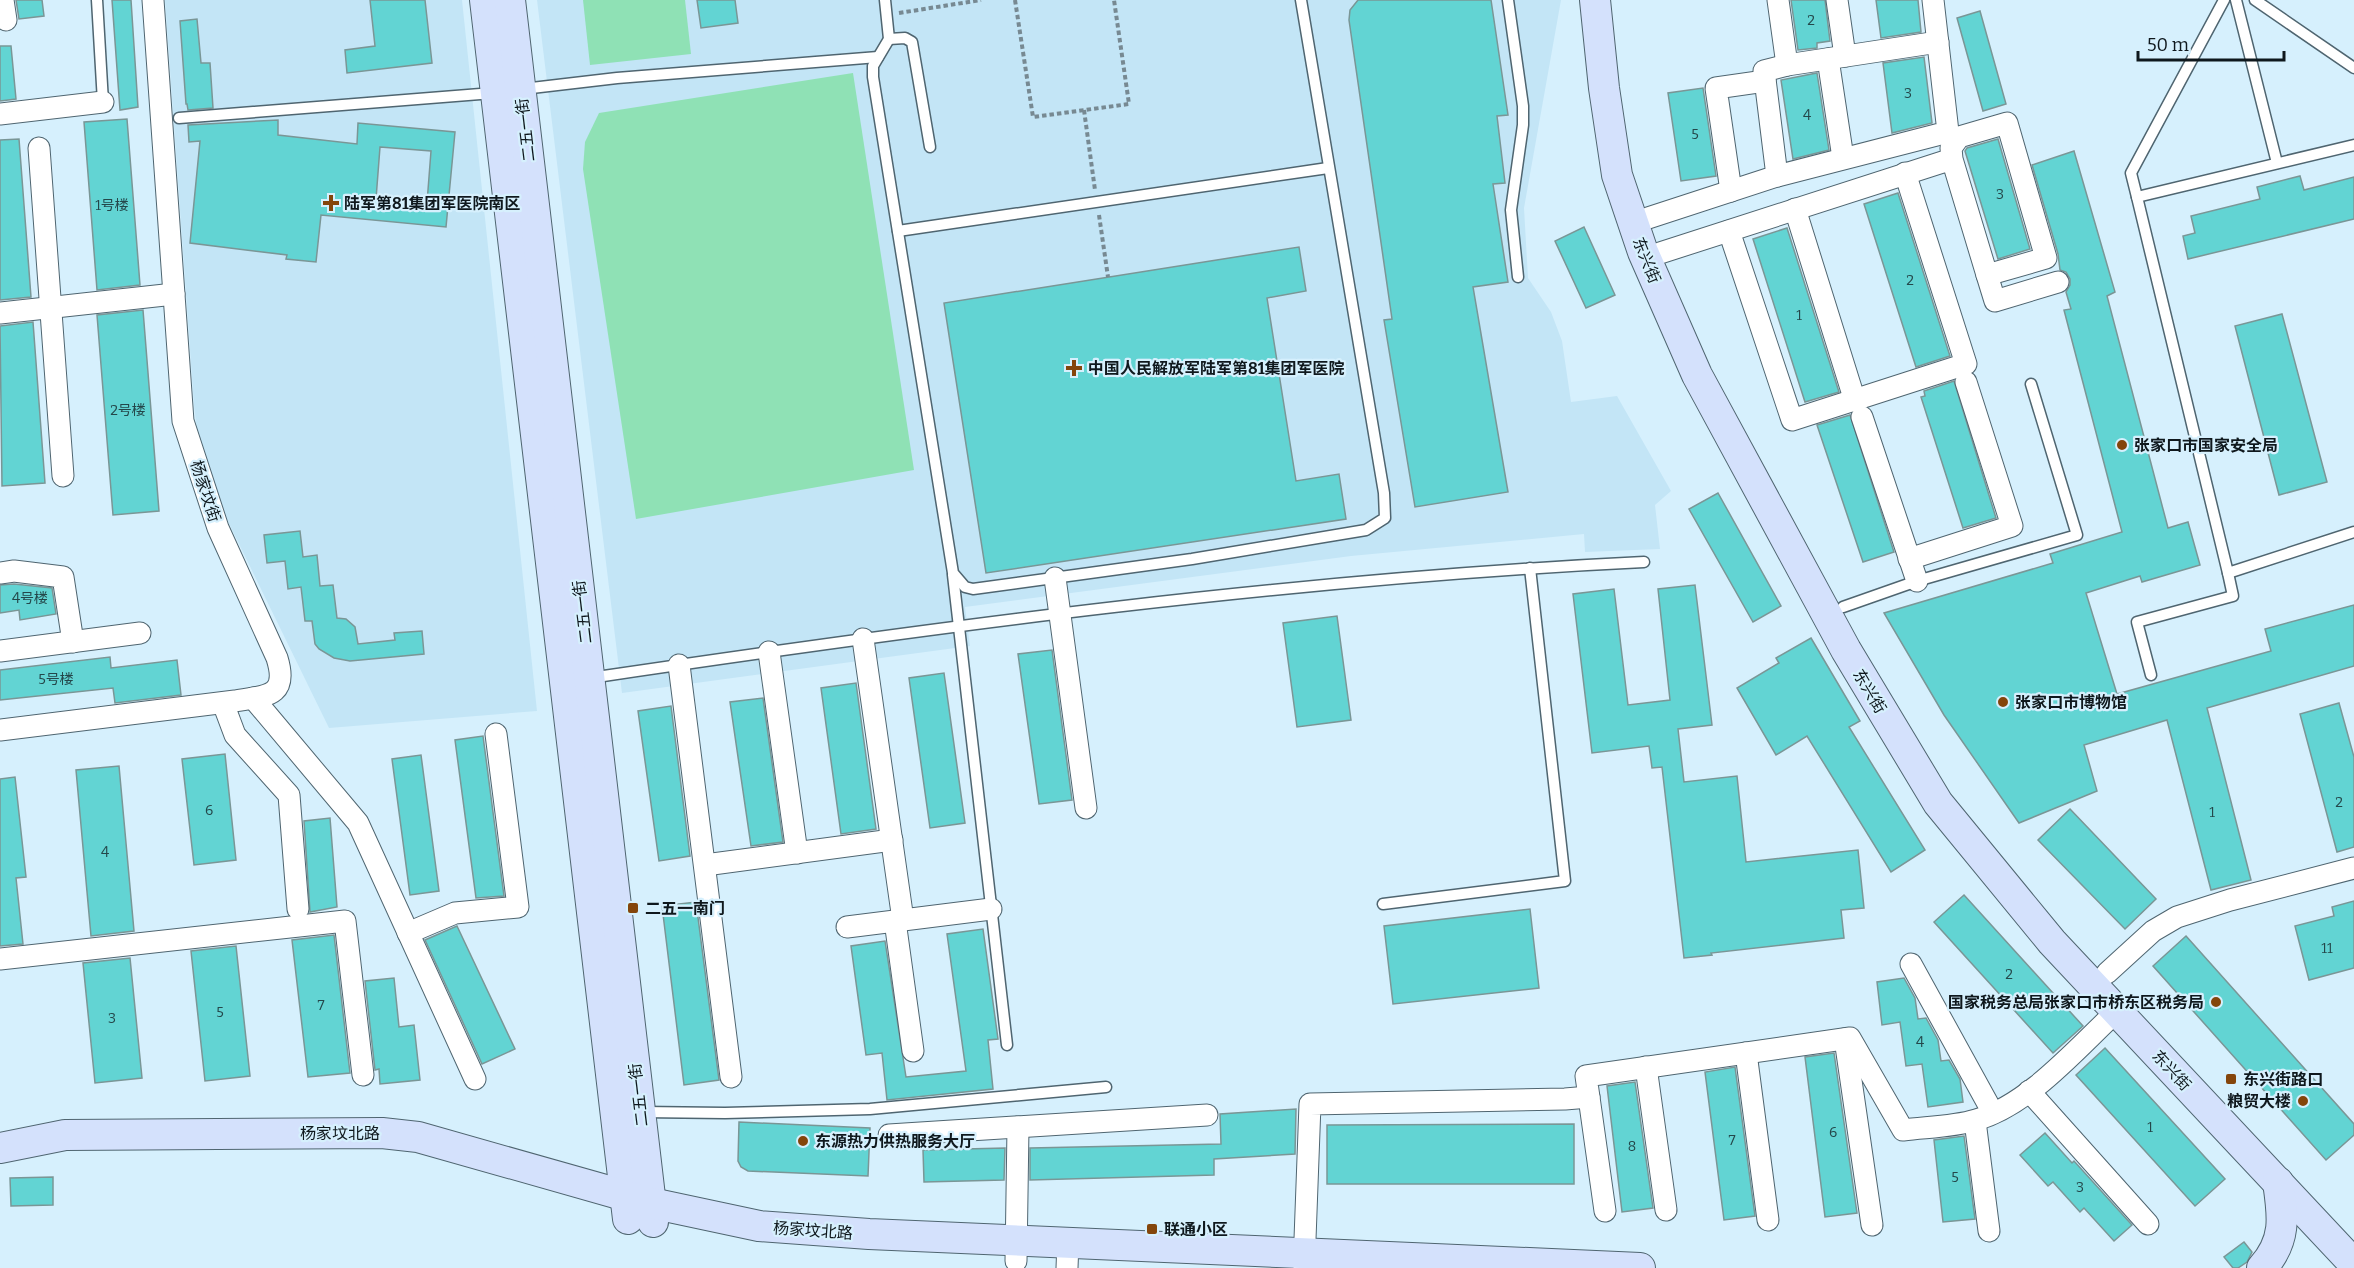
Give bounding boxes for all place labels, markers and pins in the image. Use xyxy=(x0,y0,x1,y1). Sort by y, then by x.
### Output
marker: 陆军第81集团军医院南区 xyxy=(322,194,340,212)
place label: 陆军第81集团军医院南区 xyxy=(344,194,521,213)
marker: 中国人民解放军陆军第81集团军医院 xyxy=(1065,359,1083,377)
place label: 中国人民解放军陆军第81集团军医院 xyxy=(1088,359,1345,378)
place label: 张家口市国家安全局 xyxy=(2134,436,2278,455)
marker: 张家口市国家安全局 xyxy=(2115,438,2129,452)
place label: 张家口市博物馆 xyxy=(2015,693,2127,712)
marker: 张家口市博物馆 xyxy=(1996,695,2010,709)
place label: 二五一南门 xyxy=(645,899,725,918)
marker: 二五一南门 xyxy=(626,901,640,915)
place label: 国家税务总局张家口市桥东区税务局 xyxy=(1948,993,2204,1012)
marker: 国家税务总局张家口市桥东区税务局 xyxy=(2209,995,2223,1009)
place label: 东兴街路口 xyxy=(2243,1070,2323,1089)
marker: 东兴街路口 xyxy=(2224,1072,2238,1086)
place label: 粮贸大楼 xyxy=(2227,1092,2291,1111)
marker: 粮贸大楼 xyxy=(2296,1094,2310,1108)
place label: 东源热力供热服务大厅 xyxy=(815,1132,975,1151)
marker: 东源热力供热服务大厅 xyxy=(796,1134,810,1148)
place label: 联通小区 xyxy=(1164,1220,1228,1239)
marker: 联通小区 xyxy=(1145,1222,1159,1236)

